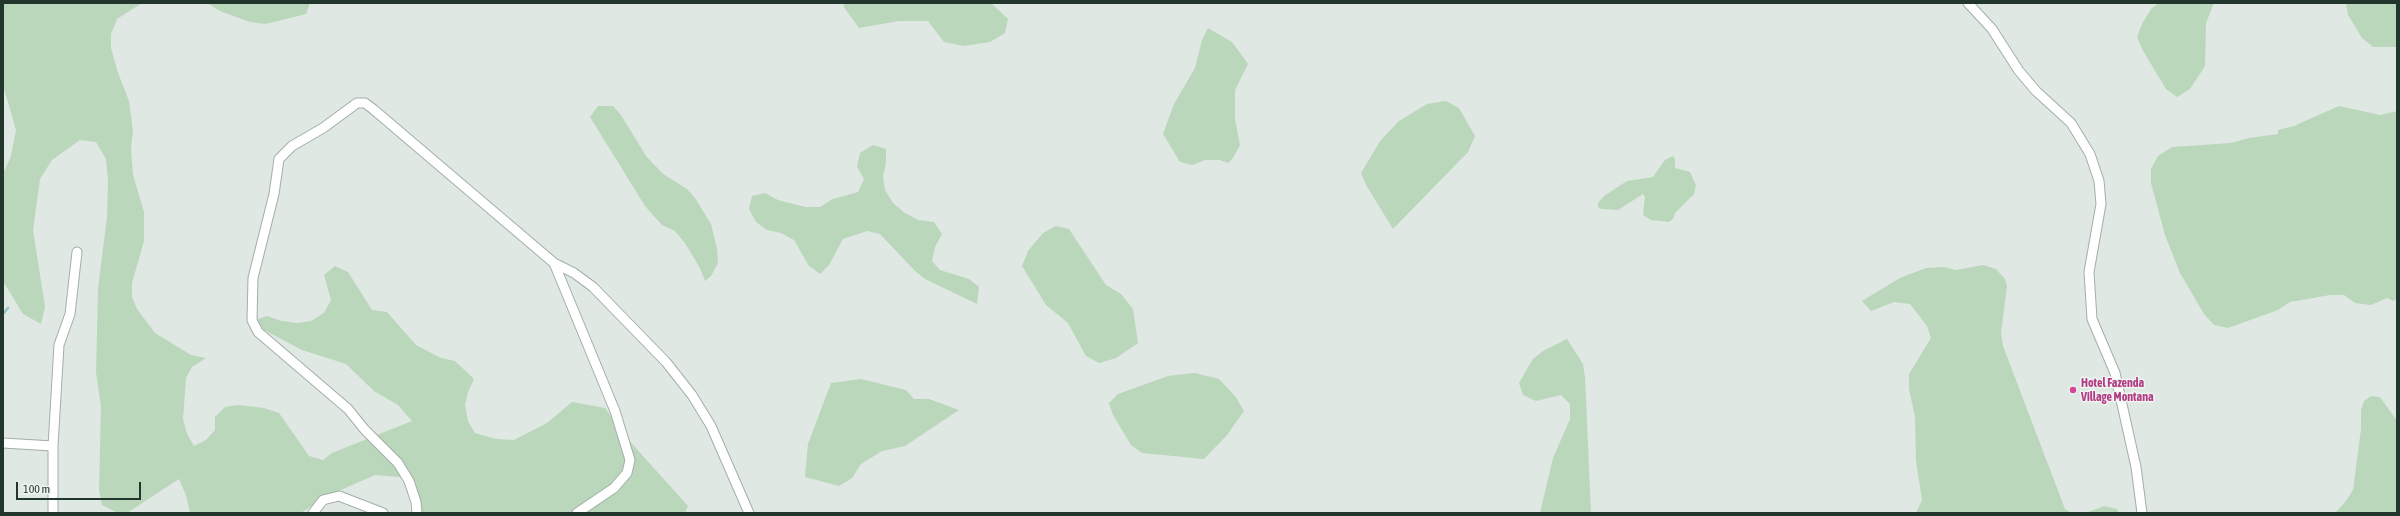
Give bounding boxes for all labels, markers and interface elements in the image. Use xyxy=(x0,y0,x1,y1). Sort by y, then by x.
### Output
place label: Hotel Fazenda Village Montana xyxy=(2081,376,2154,404)
marker: Hotel Fazenda Village Montana xyxy=(2068,385,2078,395)
scale bar xyxy=(18,474,143,500)
text: 100 m xyxy=(23,482,50,496)

